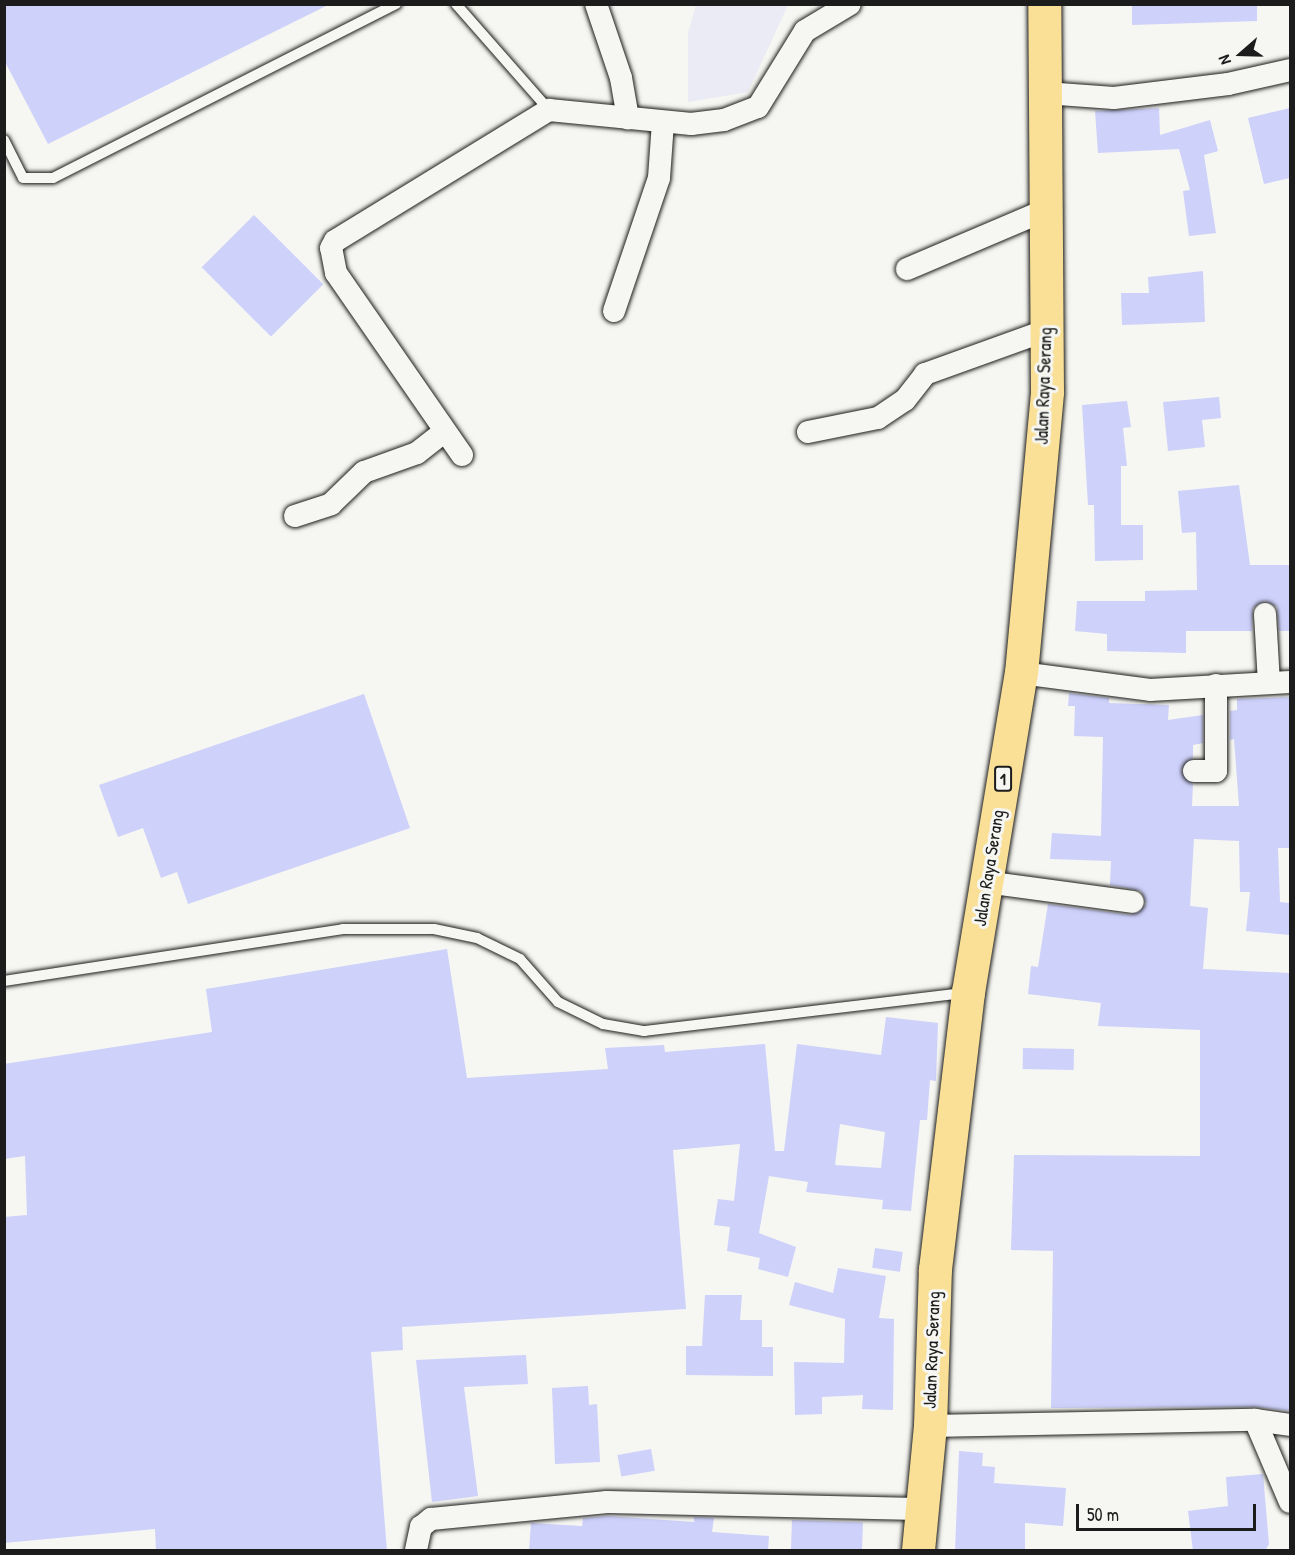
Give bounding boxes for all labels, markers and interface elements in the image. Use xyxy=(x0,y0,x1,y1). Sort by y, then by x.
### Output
north arrow xyxy=(1211,24,1271,84)
text: N xyxy=(1212,52,1236,68)
street label: Jalan Raya Serang xyxy=(1031,327,1057,445)
road number: 1 xyxy=(994,766,1012,792)
street label: Jalan Raya Serang xyxy=(969,808,1009,928)
street label: Jalan Raya Serang xyxy=(919,1291,945,1409)
scale bar xyxy=(1079,1492,1259,1530)
text: 50 m xyxy=(1087,1502,1119,1527)

